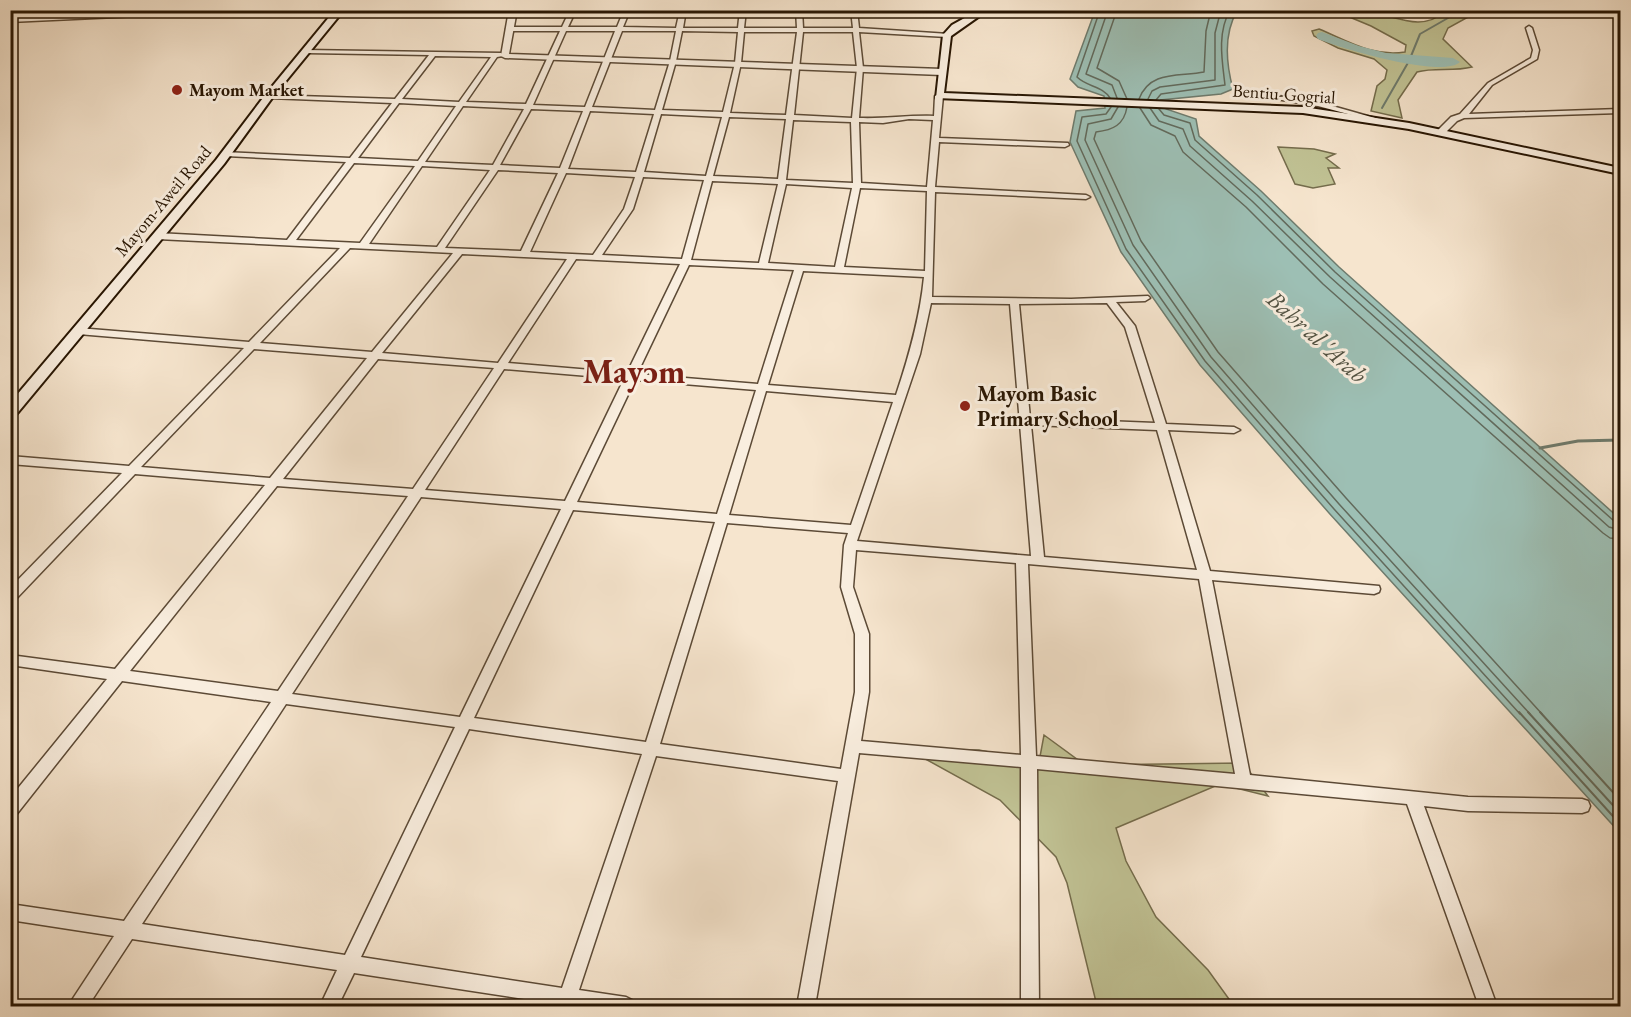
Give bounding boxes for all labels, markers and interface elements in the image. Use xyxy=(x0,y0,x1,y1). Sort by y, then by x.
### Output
place label: Mayom Market xyxy=(189,78,304,101)
street label: Bentiu-Gogrial xyxy=(1232,78,1336,109)
marker: Mayom Market xyxy=(170,83,184,97)
street label: Mayom-Aweil Road xyxy=(109,140,216,261)
water label: Bahr al 'Arab xyxy=(1260,283,1374,390)
district label: Mayɔm xyxy=(583,349,686,393)
place label: Mayom Basic Primary School xyxy=(977,379,1119,433)
marker: Mayom Basic Primary School xyxy=(958,399,972,413)

